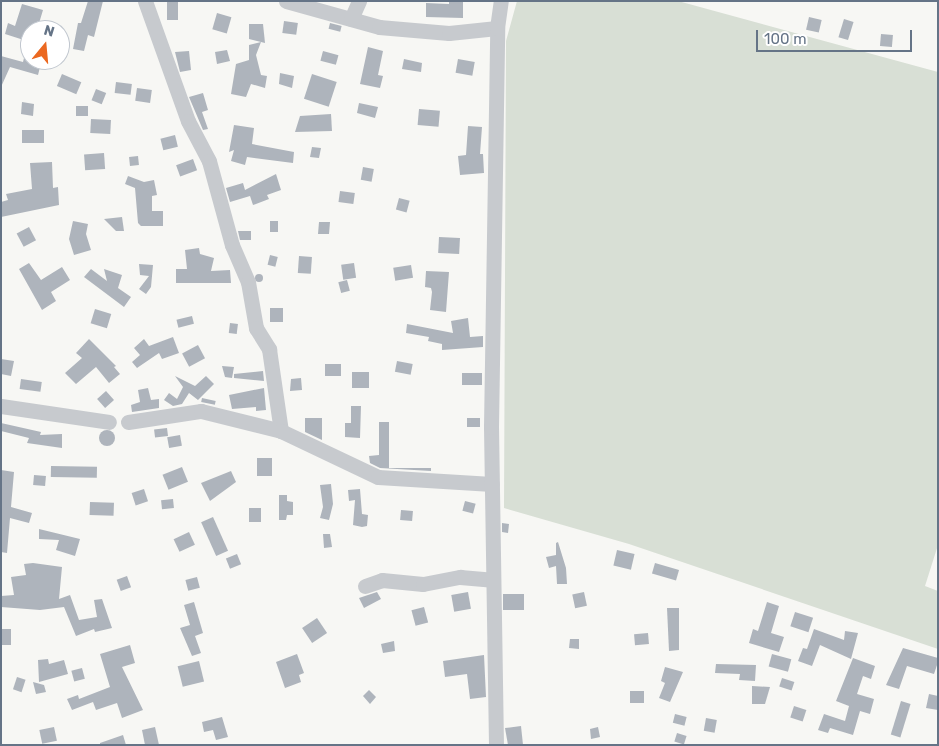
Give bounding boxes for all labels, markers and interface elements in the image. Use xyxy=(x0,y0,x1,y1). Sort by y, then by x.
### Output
north arrow xyxy=(20,20,70,70)
scale bar xyxy=(759,20,915,52)
text: N xyxy=(42,22,57,41)
text: 100 m xyxy=(764,30,806,48)

